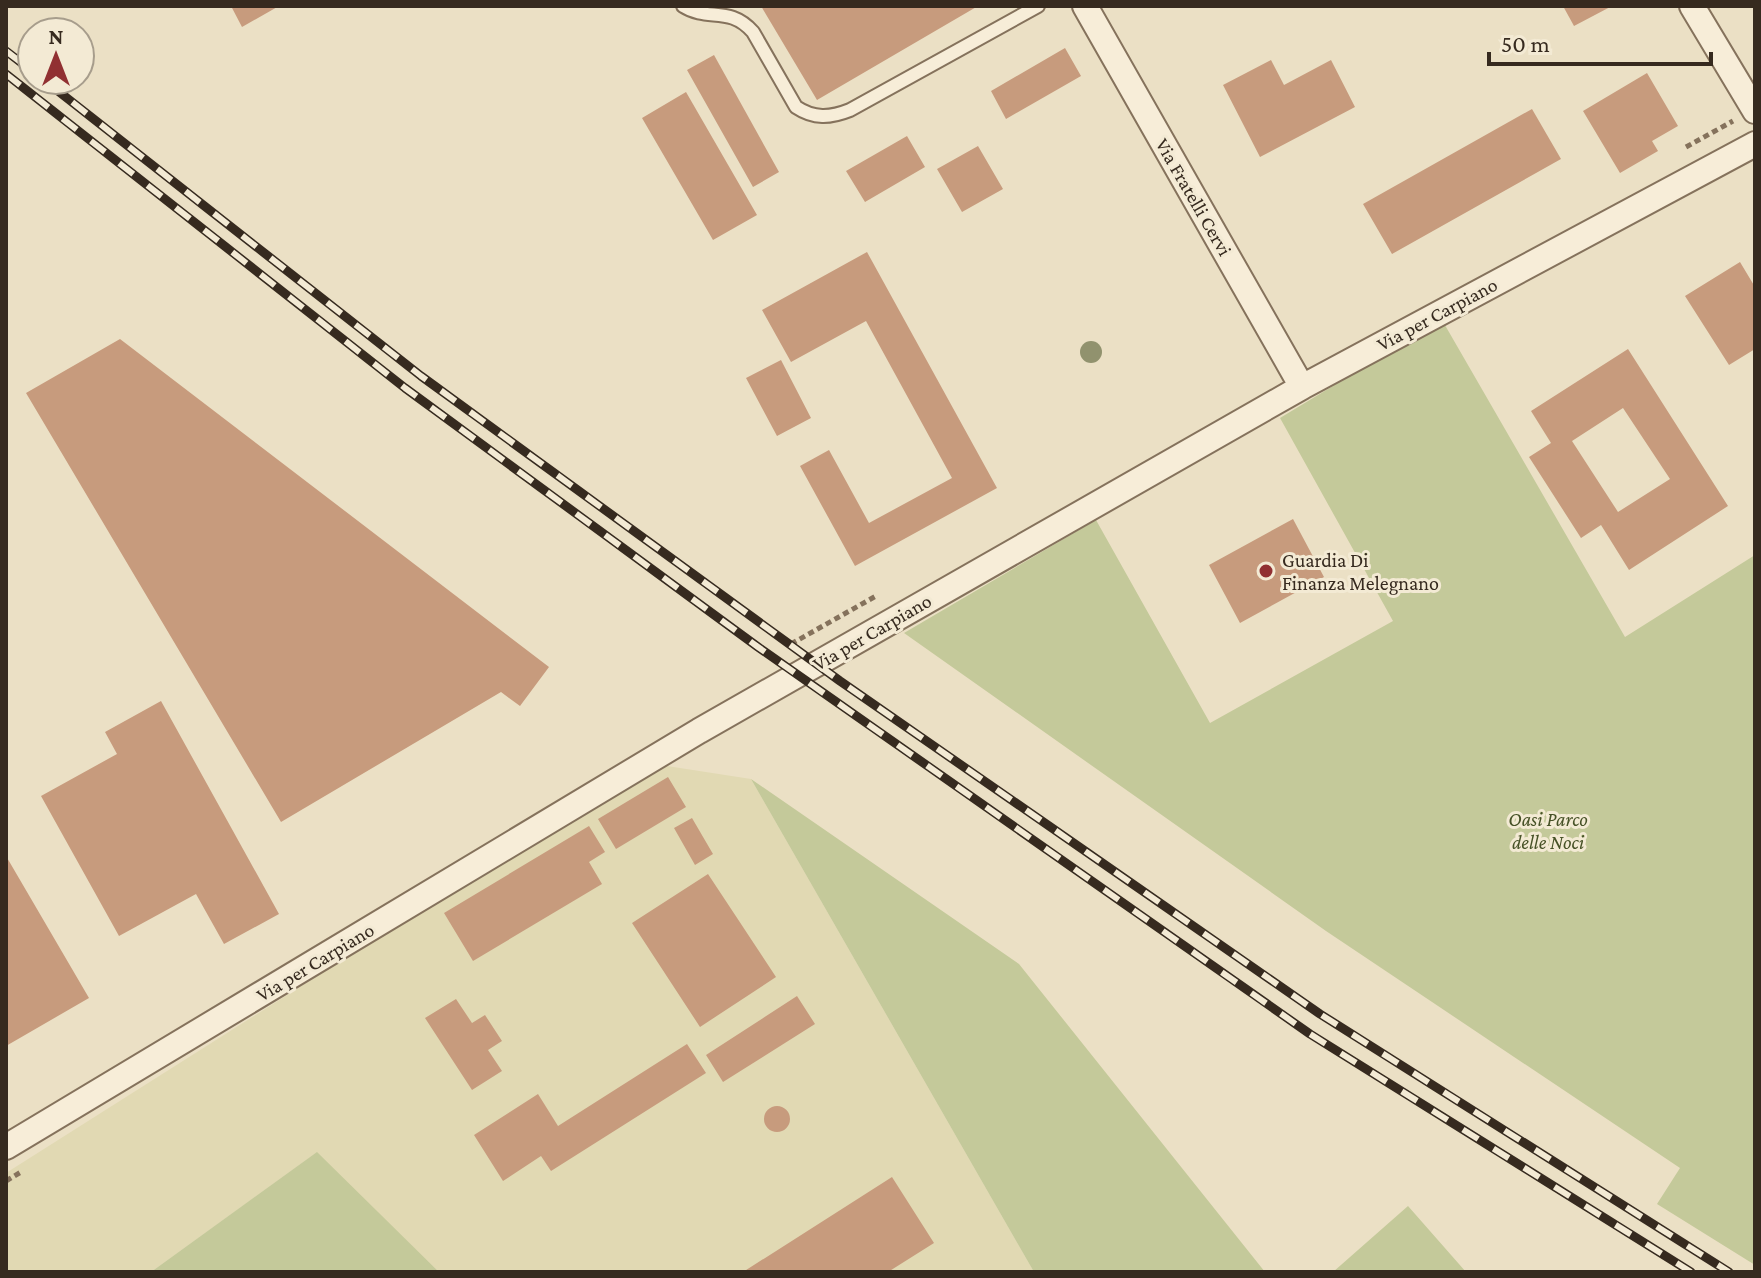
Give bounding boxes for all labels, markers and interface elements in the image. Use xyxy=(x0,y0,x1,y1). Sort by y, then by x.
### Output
north arrow xyxy=(16,16,96,96)
scale bar xyxy=(1489,16,1711,66)
text: N xyxy=(49,24,64,49)
text: 50 m xyxy=(1501,30,1550,57)
street label: Via Fratelli Cervi xyxy=(1151,134,1237,260)
street label: Via per Carpiano xyxy=(1373,273,1501,356)
place label: Guardia Di Finanza Melegnano xyxy=(1282,549,1439,595)
marker: Guardia Di Finanza Melegnano xyxy=(1257,562,1275,580)
street label: Via per Carpiano xyxy=(809,589,936,676)
park label: Oasi Parco delle Noci xyxy=(1508,808,1588,853)
street label: Via per Carpiano xyxy=(252,918,378,1007)

